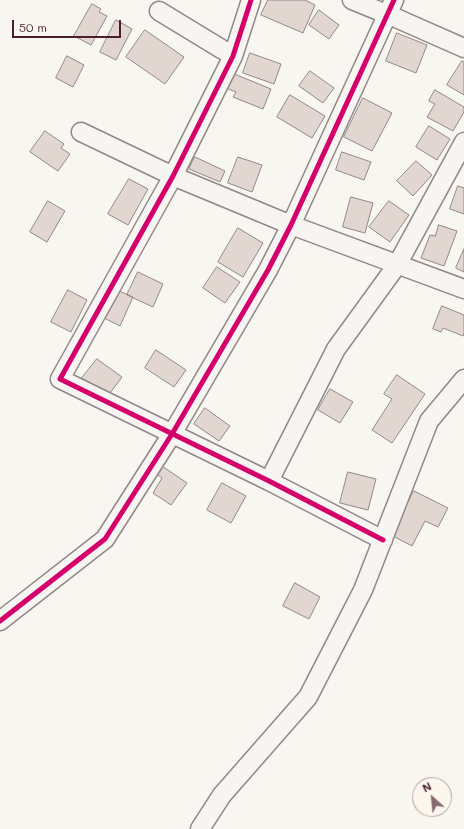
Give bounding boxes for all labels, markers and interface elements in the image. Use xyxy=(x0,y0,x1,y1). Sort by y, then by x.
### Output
scale bar xyxy=(14,12,123,38)
text: 50 m xyxy=(19,19,47,35)
north arrow xyxy=(412,777,452,817)
text: N xyxy=(420,778,434,795)

